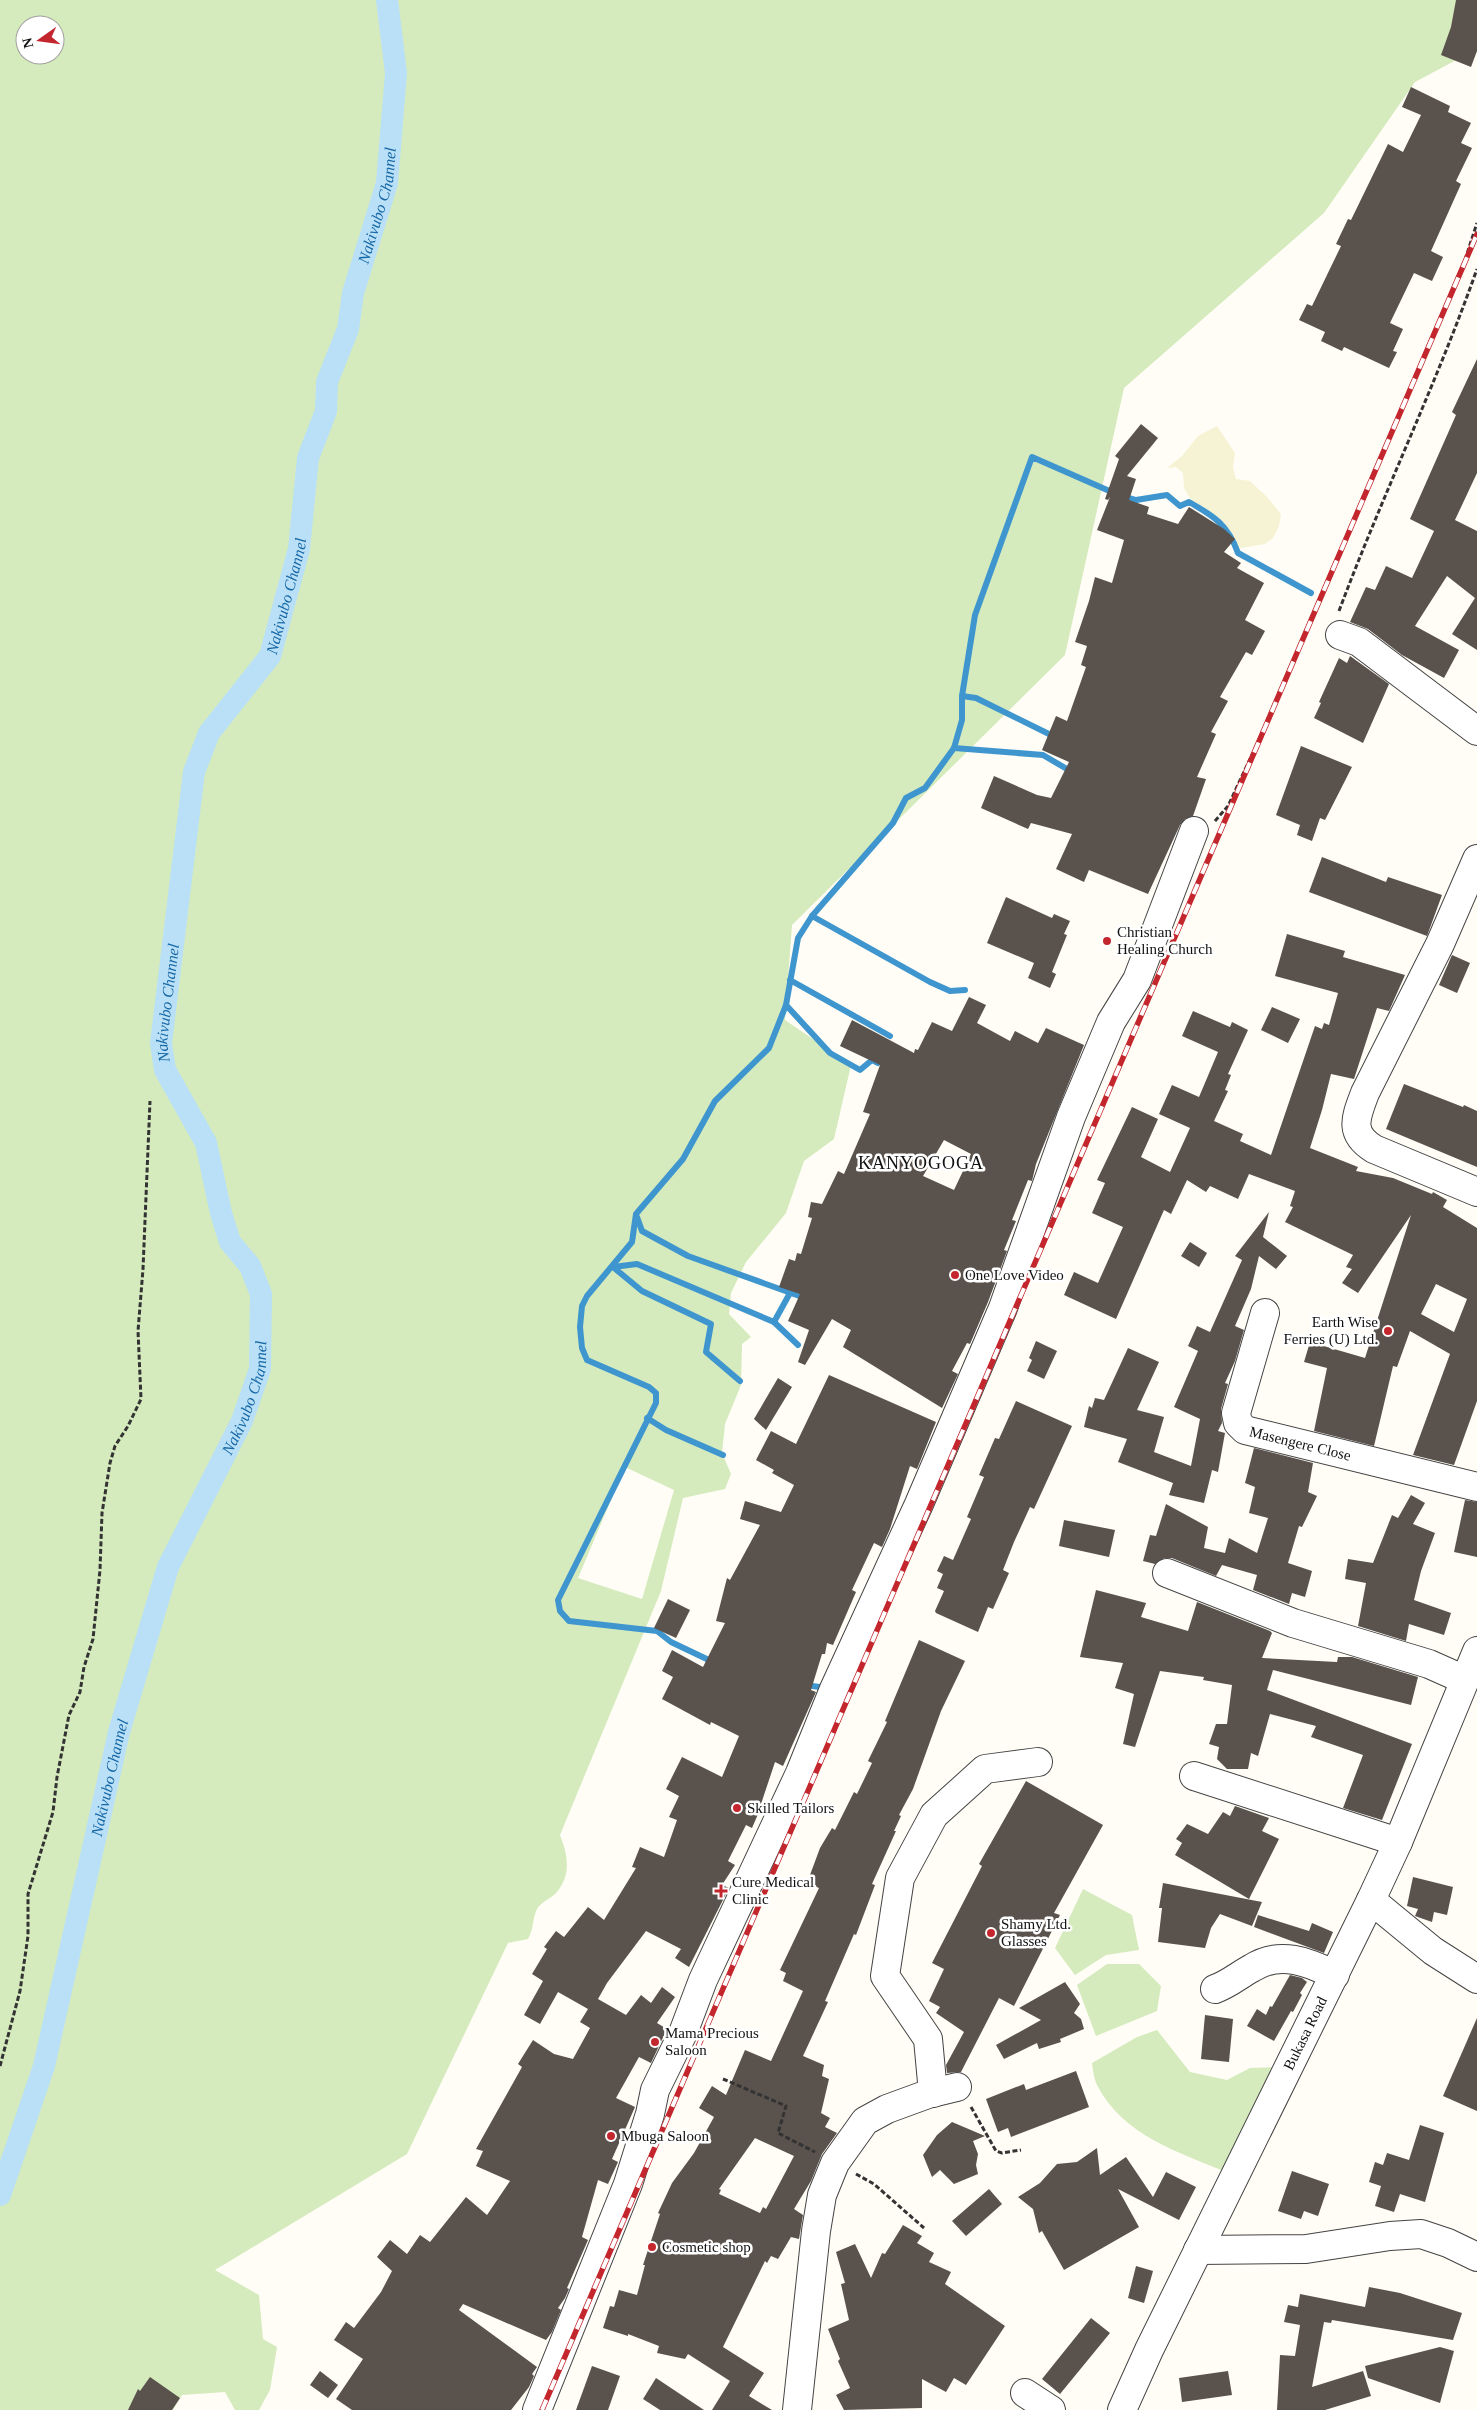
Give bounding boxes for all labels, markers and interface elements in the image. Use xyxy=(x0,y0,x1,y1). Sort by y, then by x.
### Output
north arrow xyxy=(15,15,65,65)
text: N xyxy=(19,36,36,50)
water label: Nakivubo Channel xyxy=(354,146,398,266)
water label: Nakivubo Channel xyxy=(262,537,309,657)
place label: Christian Healing Church xyxy=(1117,924,1213,957)
marker: Christian Healing Church xyxy=(1101,935,1113,947)
water label: Nakivubo Channel xyxy=(152,942,182,1065)
district label: KANYOGOGA xyxy=(858,1153,984,1173)
place label: One Love Video xyxy=(965,1267,1064,1283)
marker: One Love Video xyxy=(949,1269,961,1281)
place label: Earth Wise Ferries (U) Ltd. xyxy=(1283,1314,1378,1348)
marker: Earth Wise Ferries (U) Ltd. xyxy=(1382,1325,1394,1337)
water label: Nakivubo Channel xyxy=(218,1340,269,1458)
street label: Masengere Close xyxy=(1248,1423,1353,1464)
water label: Nakivubo Channel xyxy=(87,1716,131,1839)
place label: Skilled Tailors xyxy=(747,1800,835,1816)
marker: Skilled Tailors xyxy=(731,1802,743,1814)
place label: Cure Medical Clinic xyxy=(732,1874,814,1907)
marker: Cure Medical Clinic xyxy=(714,1884,728,1898)
place label: Shamy Ltd. Glasses xyxy=(1001,1916,1071,1949)
marker: Shamy Ltd. Glasses xyxy=(985,1927,997,1939)
street label: Bukasa Road xyxy=(1280,1994,1330,2072)
place label: Mama Precious Saloon xyxy=(665,2025,759,2058)
marker: Mama Precious Saloon xyxy=(649,2036,661,2048)
place label: Mbuga Saloon xyxy=(621,2128,709,2144)
marker: Mbuga Saloon xyxy=(605,2130,617,2142)
place label: Cosmetic shop xyxy=(662,2239,751,2255)
marker: Cosmetic shop xyxy=(646,2241,658,2253)

